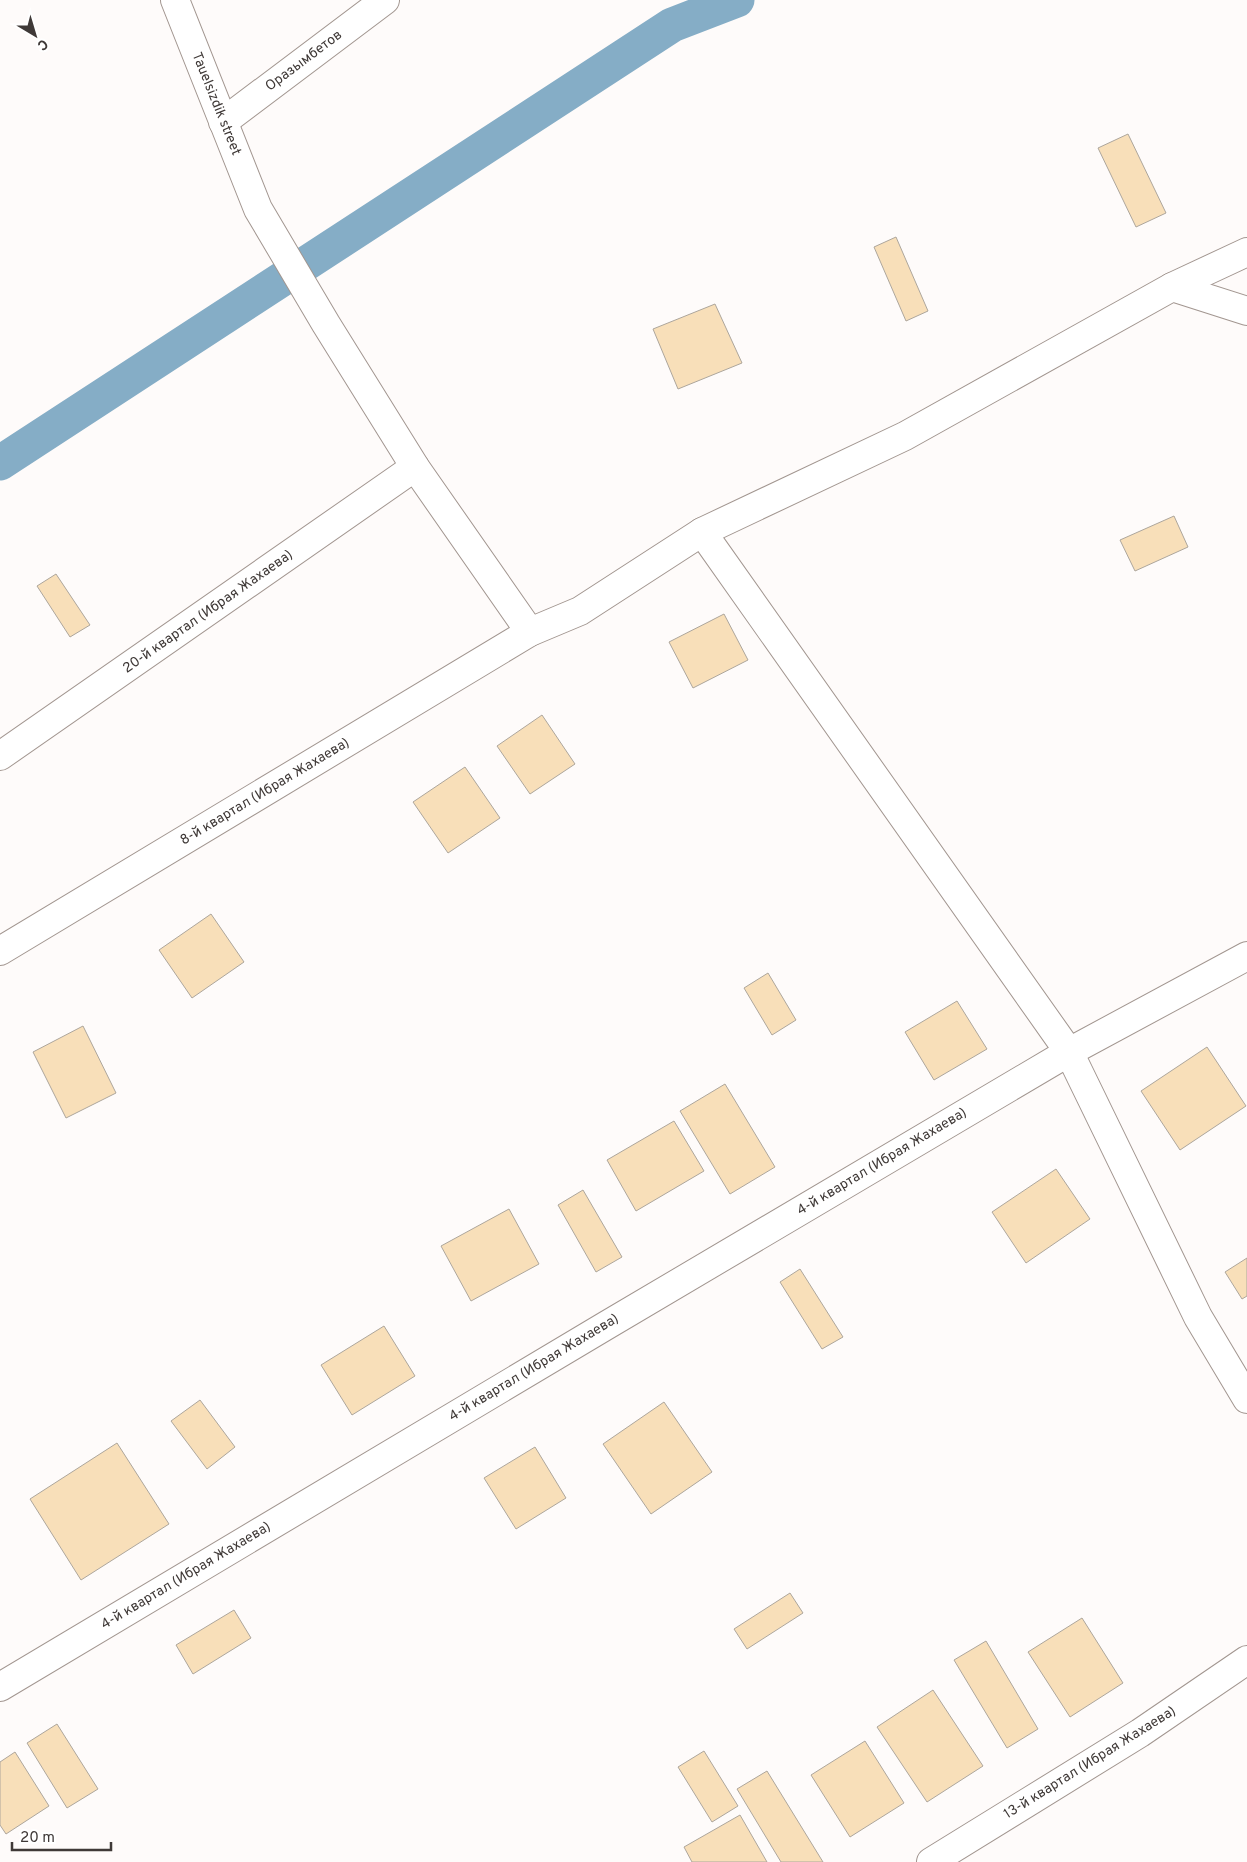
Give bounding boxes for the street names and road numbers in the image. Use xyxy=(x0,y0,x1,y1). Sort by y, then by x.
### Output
street label: Оразымбетов xyxy=(262,27,346,95)
street label: Tauelsizdik street xyxy=(188,50,244,158)
street label: 20-й квартал (Ибрая Жахаева) xyxy=(120,547,296,677)
street label: 8-й квартал (Ибрая Жахаева) xyxy=(177,735,353,849)
street label: 4-й квартал (Ибрая Жахаева) xyxy=(794,1105,970,1219)
street label: 4-й квартал (Ибрая Жахаева) xyxy=(446,1311,622,1425)
street label: 4-й квартал (Ибрая Жахаева) xyxy=(98,1519,274,1633)
street label: 13-й квартал (Ибрая Жахаева) xyxy=(1001,1703,1179,1823)

